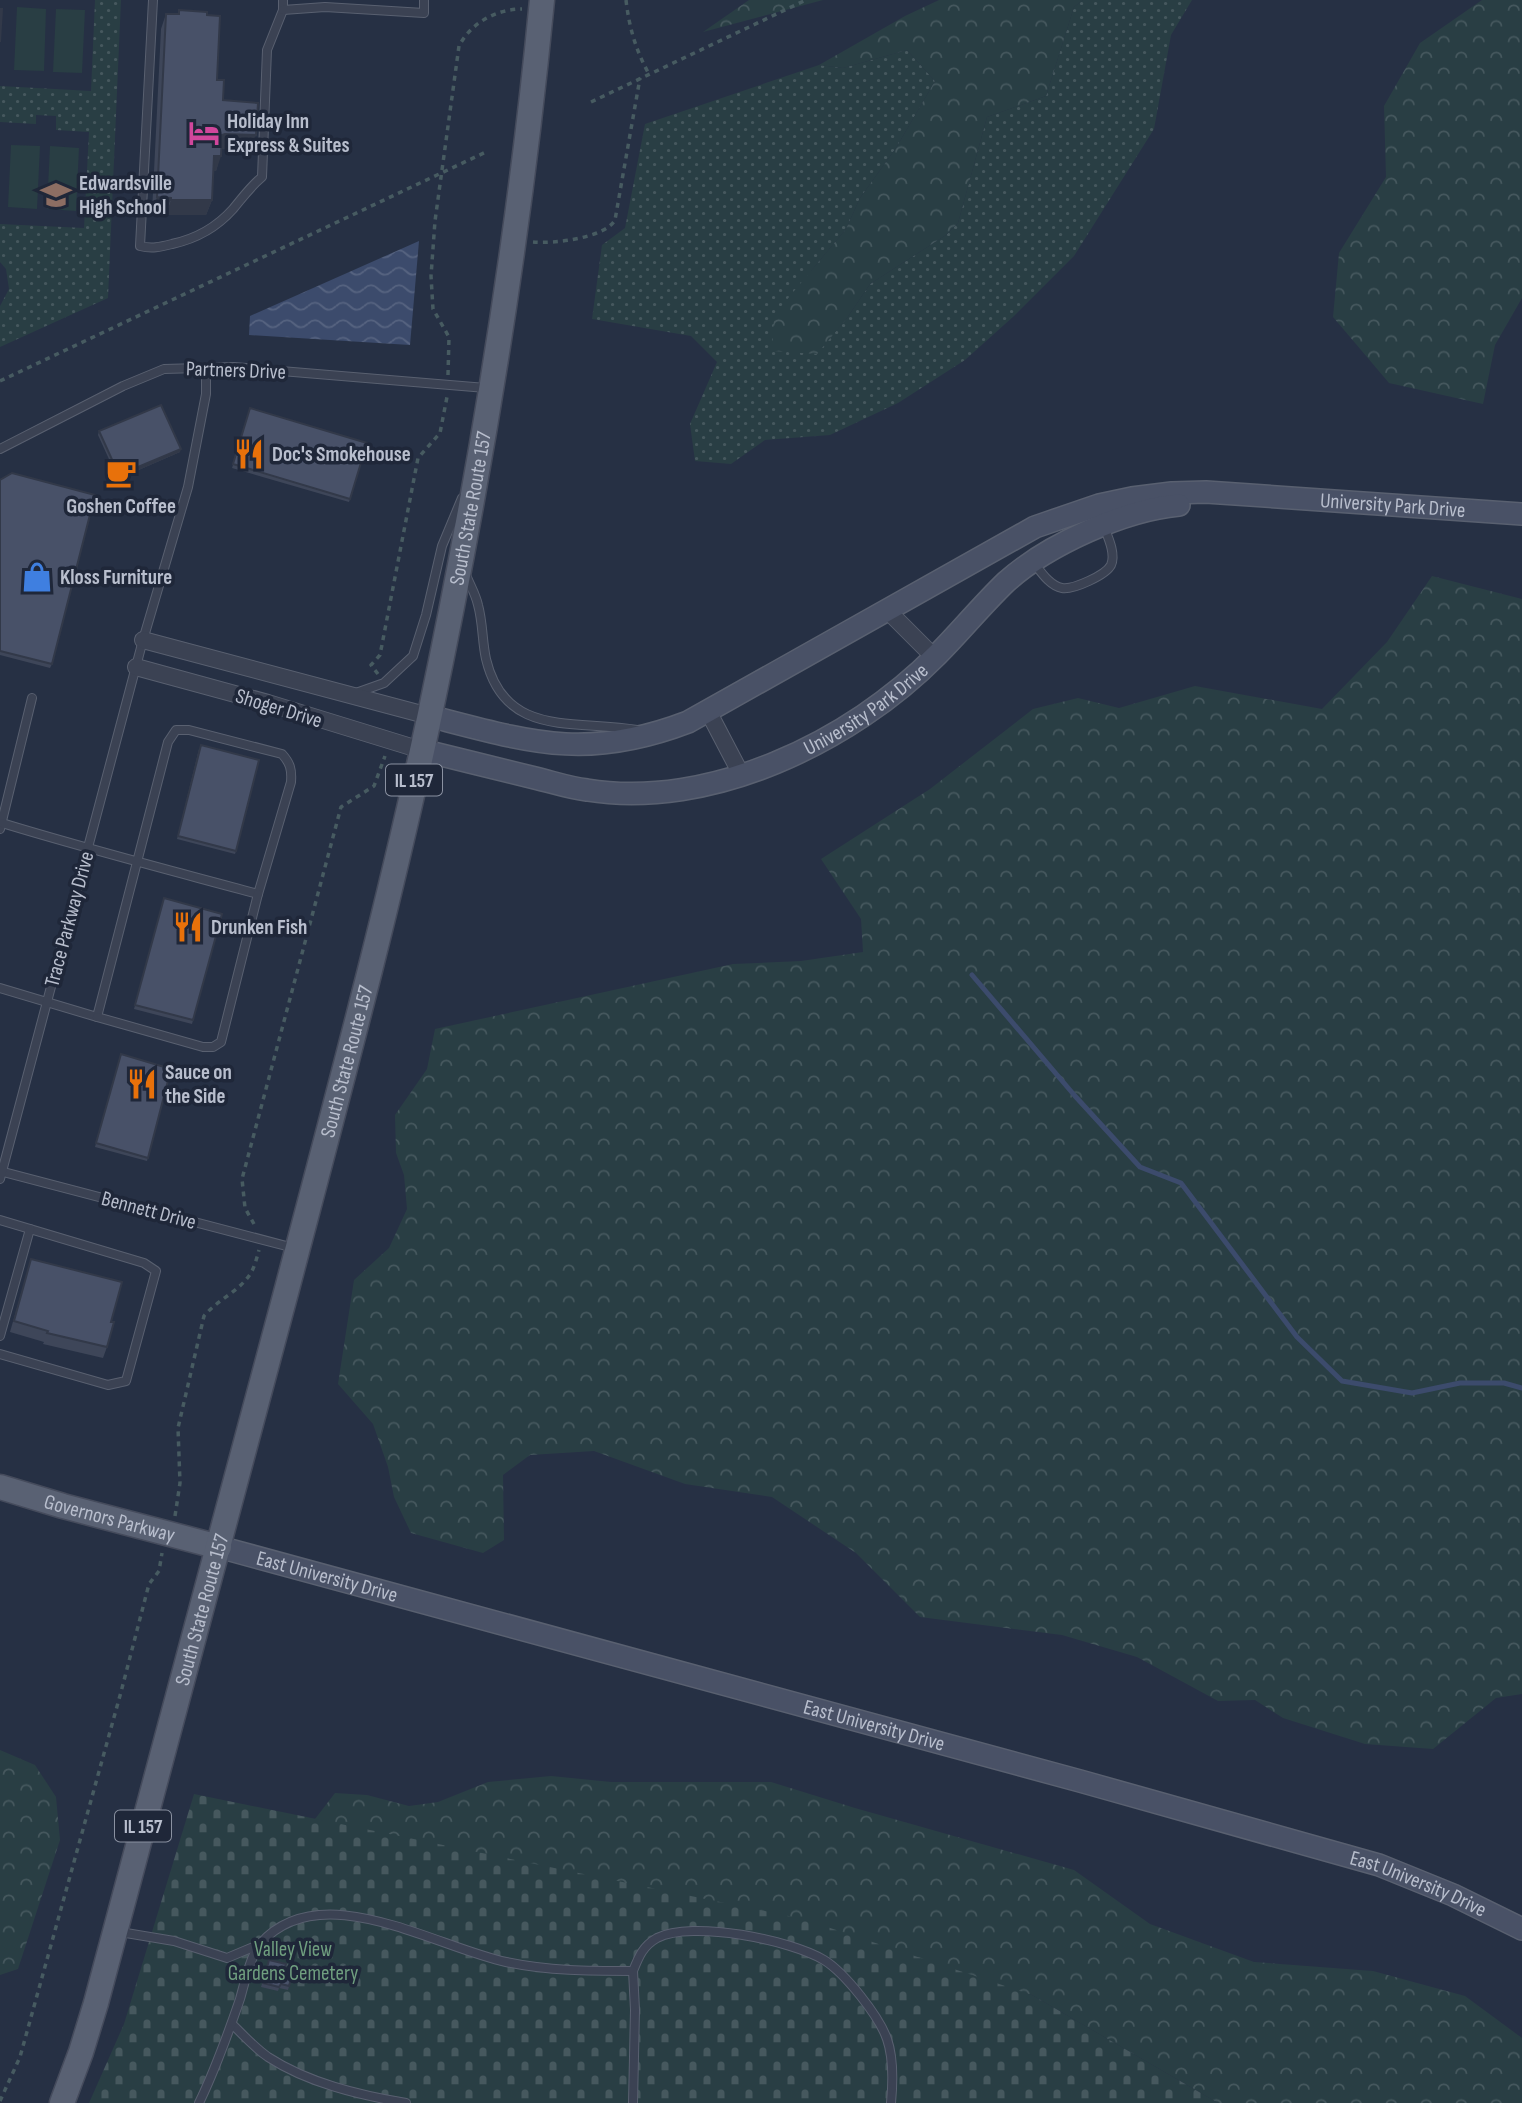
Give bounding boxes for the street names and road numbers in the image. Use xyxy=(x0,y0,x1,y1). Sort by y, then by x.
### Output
street label: Partners Drive xyxy=(186,356,286,385)
street label: South State Route 157 xyxy=(444,429,497,587)
street label: University Park Drive xyxy=(1319,488,1466,523)
street label: University Park Drive xyxy=(800,658,933,761)
street label: Shoger Drive xyxy=(232,683,325,734)
road number: IL 157 xyxy=(386,764,442,796)
street label: Trace Parkway Drive xyxy=(39,849,100,990)
street label: South State Route 157 xyxy=(315,982,379,1140)
street label: Bennett Drive xyxy=(99,1186,199,1235)
street label: Governors Parkway xyxy=(41,1489,178,1548)
street label: South State Route 157 xyxy=(170,1531,235,1688)
street label: East University Drive xyxy=(254,1546,400,1608)
street label: East University Drive xyxy=(801,1694,947,1757)
road number: IL 157 xyxy=(115,1810,171,1842)
street label: East University Drive xyxy=(1347,1845,1491,1923)

